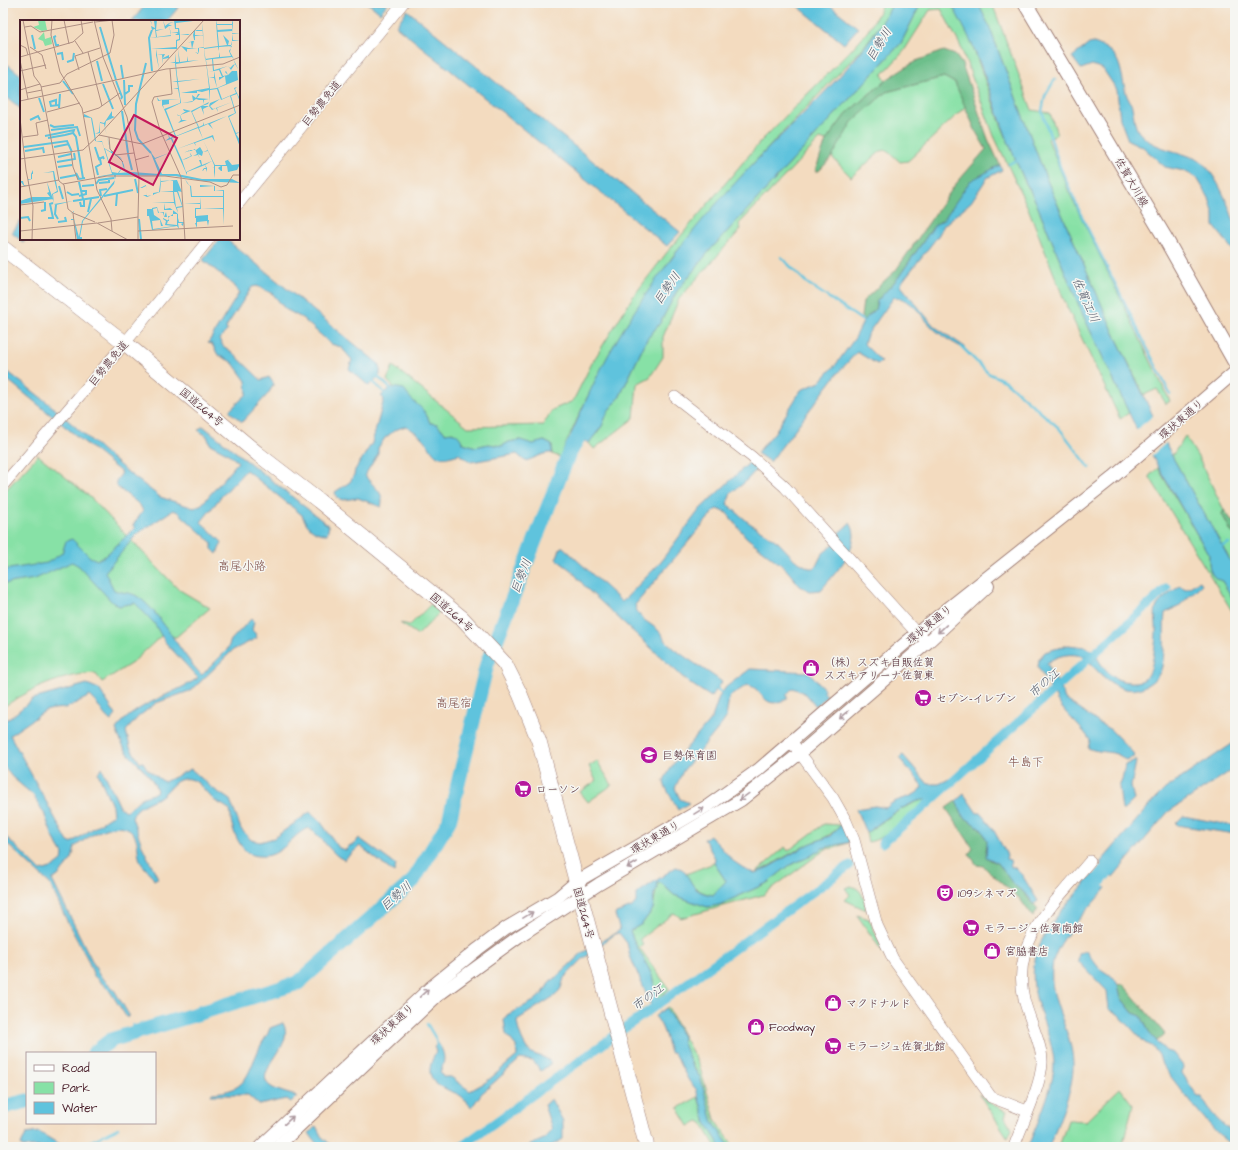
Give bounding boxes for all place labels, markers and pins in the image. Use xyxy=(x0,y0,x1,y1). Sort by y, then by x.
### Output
place label: （株）スズキ自販佐賀 スズキアリーナ佐賀東 xyxy=(824,655,934,683)
shop icon: （株）スズキ自販佐賀 スズキアリーナ佐賀東 xyxy=(801,658,821,678)
supermarket icon: セブン-イレブン xyxy=(913,688,933,708)
place label: セブン-イレブン xyxy=(936,691,1016,706)
school or university icon: 巨勢保育園 xyxy=(639,745,659,765)
place label: 巨勢保育園 xyxy=(662,748,717,763)
supermarket icon: ローソン xyxy=(513,779,533,799)
place label: ローソン xyxy=(536,782,580,797)
theatre icon: 109シネマズ xyxy=(935,883,955,903)
place label: 109シネマズ xyxy=(958,886,1017,901)
supermarket icon: モラージュ佐賀南館 xyxy=(961,918,981,938)
place label: モラージュ佐賀南館 xyxy=(984,921,1083,936)
shop icon: 宮脇書店 xyxy=(982,941,1002,961)
place label: 宮脇書店 xyxy=(1005,944,1049,959)
shop icon: マクドナルド xyxy=(823,993,843,1013)
place label: マクドナルド xyxy=(846,996,911,1011)
shop icon: Foodway xyxy=(746,1017,766,1037)
place label: Foodway xyxy=(769,1020,815,1036)
supermarket icon: モラージュ佐賀北館 xyxy=(823,1036,843,1056)
place label: モラージュ佐賀北館 xyxy=(846,1039,945,1054)

